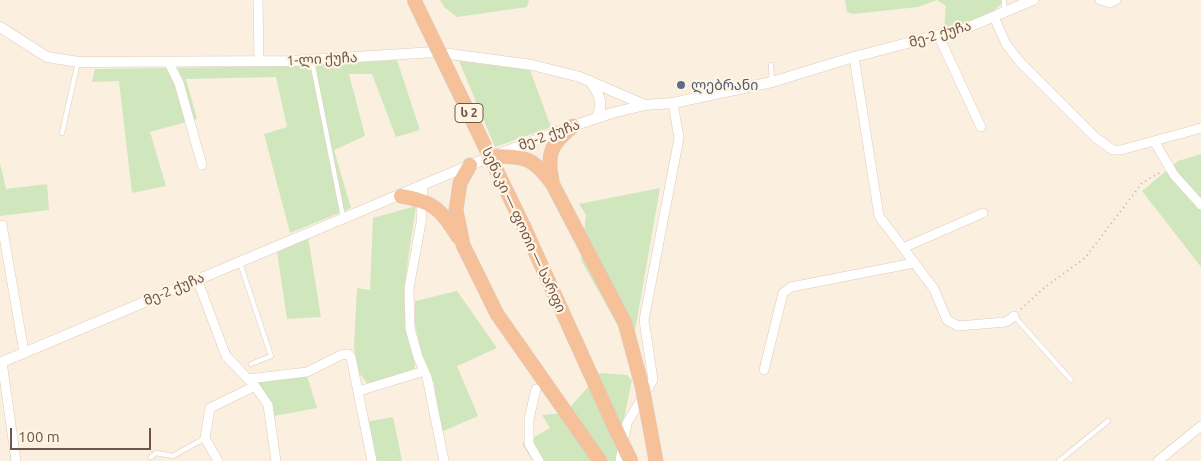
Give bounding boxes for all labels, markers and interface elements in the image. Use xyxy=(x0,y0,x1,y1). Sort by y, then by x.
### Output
street label: მე-2 ქუჩა xyxy=(907,17,973,51)
street label: 1-ლი ქუჩა xyxy=(286,49,358,69)
place label: ლებრანი xyxy=(691,77,758,93)
marker: ლებრანი xyxy=(675,79,687,91)
road number: ს 2 xyxy=(455,104,483,122)
street label: მე-2 ქუჩა xyxy=(516,116,582,154)
street label: სენაკი — ფოთი — სარფი xyxy=(478,145,570,315)
street label: მე-2 ქუჩა xyxy=(141,269,207,309)
scale bar xyxy=(12,418,154,450)
text: 100 m xyxy=(18,428,60,445)

